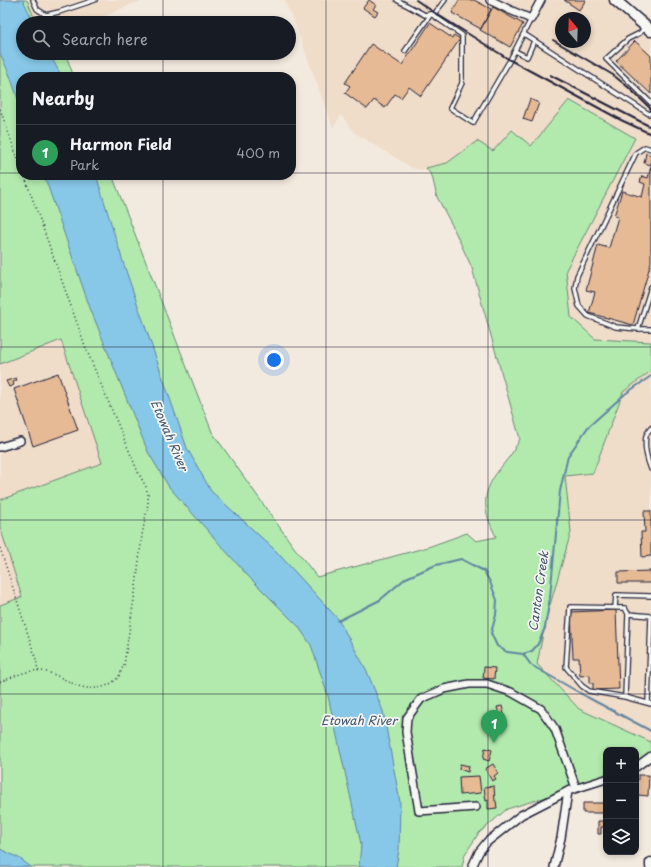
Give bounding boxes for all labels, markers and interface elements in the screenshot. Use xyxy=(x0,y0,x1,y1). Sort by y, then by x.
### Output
north arrow xyxy=(555,12,591,48)
search box xyxy=(16,16,296,60)
icon: search xyxy=(30,27,52,49)
text: Search here xyxy=(62,27,148,50)
text: Nearby xyxy=(32,85,94,111)
text: Harmon Field xyxy=(70,132,172,155)
text: 1 xyxy=(42,143,48,162)
text: 400 m xyxy=(237,143,280,162)
text: Park xyxy=(70,155,99,174)
your location xyxy=(264,350,284,370)
water label: Etowah River xyxy=(147,397,194,475)
water label: Canton Creek xyxy=(523,549,553,632)
pin: 1 xyxy=(481,710,507,743)
water label: Etowah River xyxy=(321,711,398,729)
map controls xyxy=(603,747,639,855)
button: + xyxy=(603,747,639,783)
button: − xyxy=(603,783,639,819)
button: layers xyxy=(603,819,639,855)

